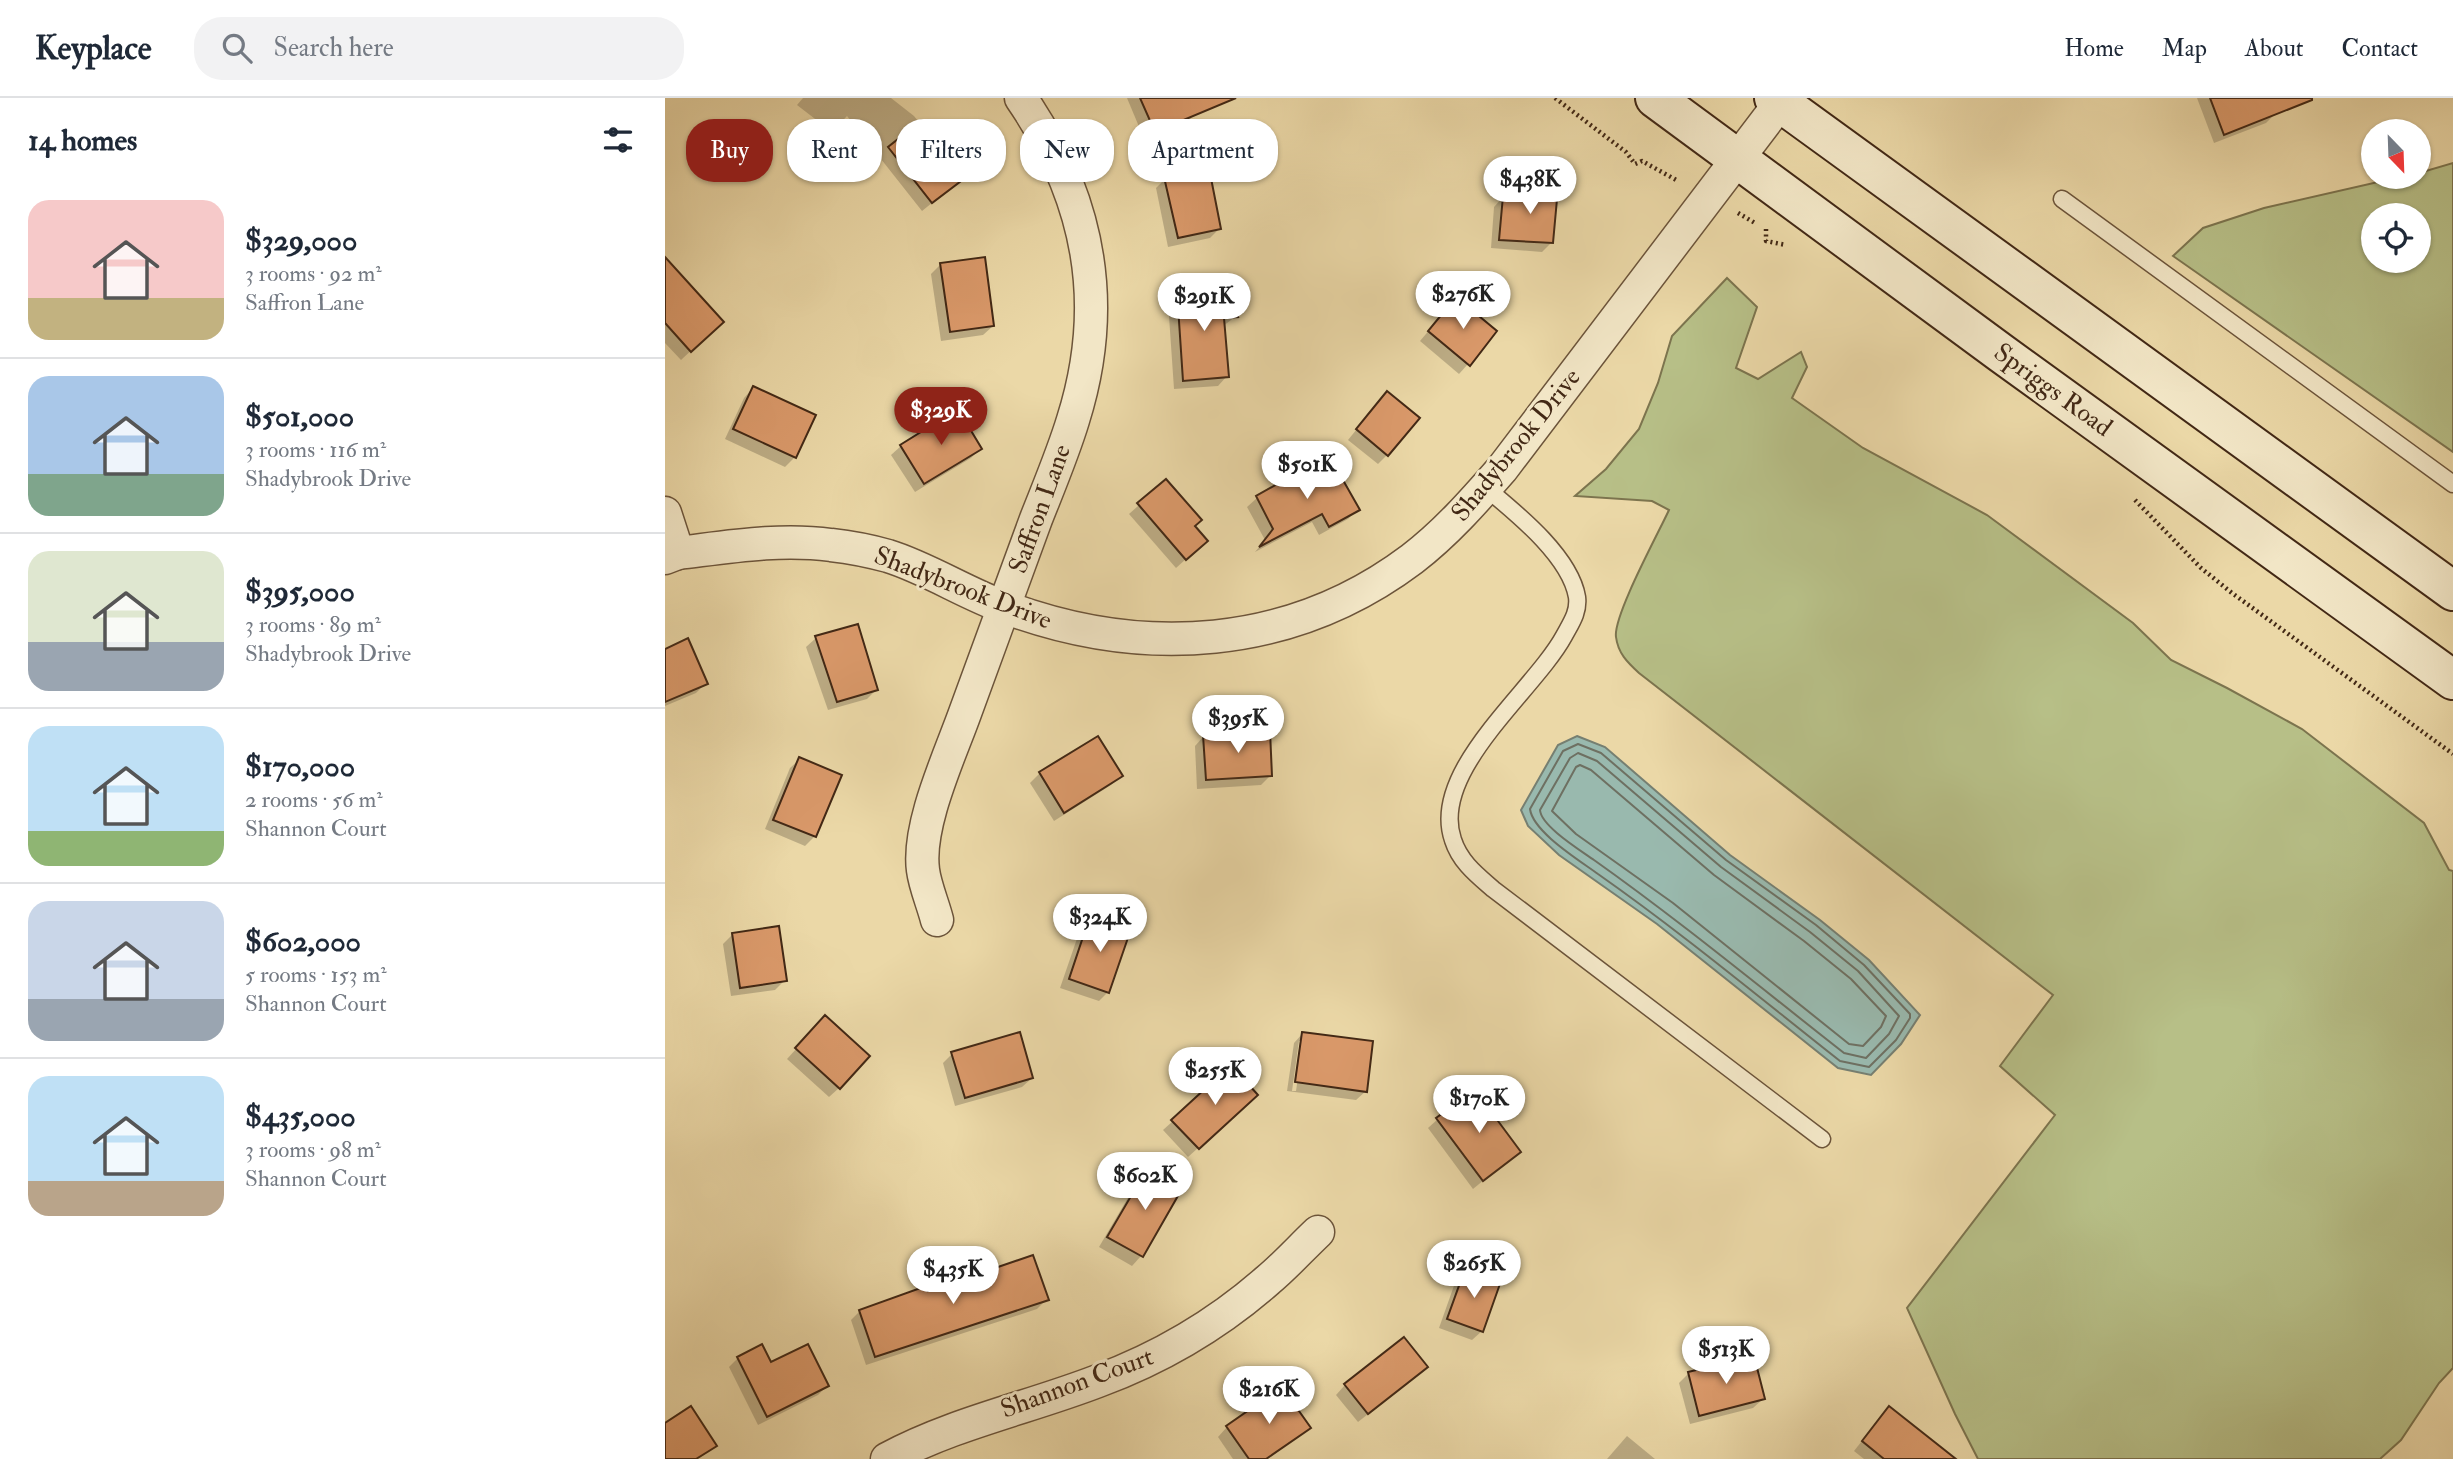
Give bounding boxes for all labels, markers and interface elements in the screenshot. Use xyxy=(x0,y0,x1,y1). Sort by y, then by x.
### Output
search box xyxy=(194,17,684,80)
text: Keyplace xyxy=(35,28,152,69)
icon: search xyxy=(218,29,256,67)
text: Search here xyxy=(274,32,394,64)
text: Home xyxy=(2064,33,2124,64)
text: Map xyxy=(2162,33,2207,64)
text: About xyxy=(2245,33,2304,64)
text: Contact xyxy=(2342,33,2418,64)
chip: Buy xyxy=(686,119,773,182)
chip: Rent xyxy=(787,119,882,182)
chip: Filters xyxy=(896,119,1006,182)
chip: New xyxy=(1020,119,1114,182)
chip: Apartment xyxy=(1128,119,1278,182)
north arrow xyxy=(2361,119,2431,189)
map controls xyxy=(2361,119,2431,273)
icon: filters xyxy=(599,121,637,159)
text: 14 homes xyxy=(28,122,137,159)
pin: $438K xyxy=(1481,156,1579,216)
text: $438K xyxy=(1499,164,1561,193)
button: locate xyxy=(2361,203,2431,273)
text: $329,000 xyxy=(245,222,357,259)
icon: home xyxy=(84,228,168,312)
text: 3 rooms · 92 m² xyxy=(245,259,382,288)
pin: $276K xyxy=(1414,272,1512,331)
pin: $291K xyxy=(1155,274,1253,333)
text: $276K xyxy=(1432,279,1494,308)
text: $291K xyxy=(1174,281,1234,310)
text: Saffron Lane xyxy=(245,288,364,317)
street label: Spriggs Road xyxy=(1987,336,2119,445)
street label: Shadybrook Drive xyxy=(1445,362,1588,528)
pin: $329K xyxy=(892,388,990,447)
text: $329K xyxy=(910,395,972,424)
text: $501,000 xyxy=(245,398,354,435)
icon: home xyxy=(84,404,168,488)
text: 3 rooms · 116 m² xyxy=(245,435,386,464)
street label: Saffron Lane xyxy=(1002,440,1078,578)
pin: $501K xyxy=(1258,442,1356,501)
text: $501K xyxy=(1278,449,1336,478)
text: Shadybrook Drive xyxy=(245,464,411,493)
street label: Shadybrook Drive xyxy=(870,539,1056,637)
text: $395,000 xyxy=(245,573,355,610)
icon: home xyxy=(84,579,168,663)
text: 3 rooms · 89 m² xyxy=(245,610,381,639)
text: Shadybrook Drive xyxy=(245,639,411,668)
pin: $395K xyxy=(1189,696,1287,755)
text: $395K xyxy=(1208,703,1268,732)
text: $170,000 xyxy=(245,748,355,785)
icon: home xyxy=(84,754,168,838)
text: 2 rooms · 56 m² xyxy=(245,785,383,814)
text: Shannon Court xyxy=(245,814,387,843)
pin: $324K xyxy=(1051,894,1149,954)
text: $324K xyxy=(1069,902,1131,931)
text: $602,000 xyxy=(245,923,361,960)
icon: home xyxy=(84,929,168,1013)
text: 5 rooms · 153 m² xyxy=(245,960,387,989)
text: Shannon Court xyxy=(245,989,387,1018)
pin: $255K xyxy=(1166,1048,1264,1107)
text: $255K xyxy=(1185,1055,1245,1084)
pin: $170K xyxy=(1430,1076,1528,1135)
text: $170K xyxy=(1449,1083,1509,1112)
text: $435,000 xyxy=(245,1098,356,1135)
icon: home xyxy=(84,1104,168,1188)
text: 3 rooms · 98 m² xyxy=(245,1135,381,1164)
pin: $602K xyxy=(1096,1152,1194,1212)
text: $602K xyxy=(1113,1160,1177,1189)
text: Shannon Court xyxy=(245,1164,387,1193)
pin: $265K xyxy=(1425,1240,1523,1300)
pin: $435K xyxy=(904,1246,1002,1306)
text: $265K xyxy=(1443,1248,1505,1277)
text: $435K xyxy=(923,1254,983,1283)
pin: $513K xyxy=(1677,1326,1775,1386)
text: $513K xyxy=(1698,1334,1754,1363)
street label: Shannon Court xyxy=(996,1341,1158,1425)
pin: $216K xyxy=(1220,1366,1318,1426)
text: $216K xyxy=(1239,1374,1299,1403)

